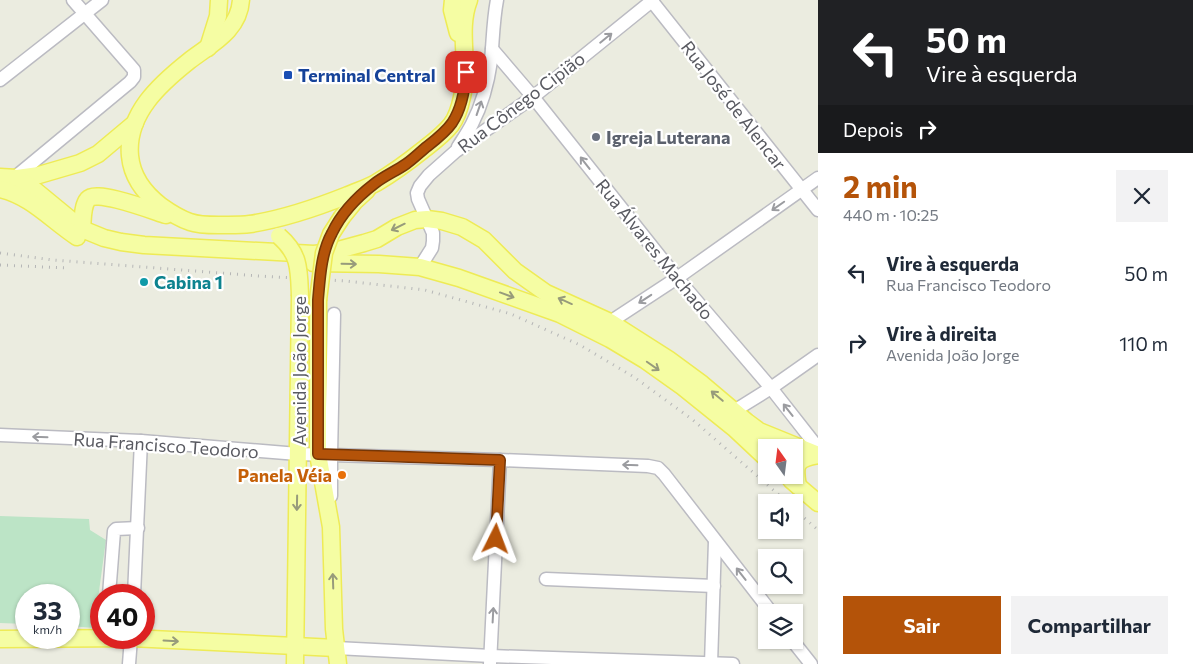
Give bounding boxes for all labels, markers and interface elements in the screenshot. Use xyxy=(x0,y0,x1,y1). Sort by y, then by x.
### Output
text: 50 m xyxy=(926,17,1007,60)
icon: left xyxy=(843,20,908,85)
one-way arrow xyxy=(600,32,613,43)
street label: Rua José de Alencar xyxy=(677,36,791,174)
street label: Rua Cônego Cipião xyxy=(453,47,589,157)
pin xyxy=(445,51,487,93)
icon: arrive xyxy=(452,58,480,86)
text: Vire à esquerda xyxy=(926,60,1078,87)
place label: Terminal Central xyxy=(298,64,436,86)
marker: Terminal Central xyxy=(282,69,294,81)
one-way arrow xyxy=(475,101,484,117)
icon: right xyxy=(913,115,941,143)
text: Depois xyxy=(843,118,903,141)
place label: Igreja Luterana xyxy=(606,126,731,148)
marker: Igreja Luterana xyxy=(590,131,602,143)
one-way arrow xyxy=(580,156,591,169)
text: 2 min xyxy=(843,167,918,204)
button: close xyxy=(1116,170,1168,222)
street label: Rua Álvares Machado xyxy=(592,174,718,324)
one-way arrow xyxy=(771,201,785,211)
text: 440 m · 10:25 xyxy=(843,205,939,224)
one-way arrow xyxy=(391,223,406,232)
text: Vire à esquerda xyxy=(886,252,1019,275)
one-way arrow xyxy=(341,259,357,268)
icon: left xyxy=(843,259,871,287)
text: 50 m xyxy=(1124,262,1168,285)
place label: Cabina 1 xyxy=(154,271,223,293)
text: Rua Francisco Teodoro xyxy=(886,275,1051,294)
marker: Cabina 1 xyxy=(138,276,150,288)
one-way arrow xyxy=(499,291,514,300)
one-way arrow xyxy=(638,294,652,304)
street label: Avenida João Jorge xyxy=(288,296,310,446)
one-way arrow xyxy=(558,296,573,306)
text: Vire à direita xyxy=(886,322,997,345)
icon: right xyxy=(843,329,871,357)
text: 110 m xyxy=(1119,332,1168,355)
text: Avenida João Jorge xyxy=(886,345,1019,364)
one-way arrow xyxy=(646,361,660,371)
one-way arrow xyxy=(710,391,723,402)
one-way arrow xyxy=(783,403,793,417)
street label: Rua Francisco Teodoro xyxy=(73,428,259,462)
one-way arrow xyxy=(32,432,48,442)
north arrow xyxy=(758,439,802,484)
map controls xyxy=(758,439,803,649)
one-way arrow xyxy=(622,461,638,470)
place label: Panela Véia xyxy=(238,464,332,486)
marker: Panela Véia xyxy=(336,469,348,481)
button: sound xyxy=(758,494,803,539)
one-way arrow xyxy=(293,495,302,511)
position arrow xyxy=(469,512,521,564)
button: search xyxy=(758,549,803,594)
one-way arrow xyxy=(736,567,746,581)
one-way arrow xyxy=(328,573,337,589)
speed limit sign: 40 xyxy=(90,584,155,649)
text: 33 xyxy=(33,595,62,625)
button: Sair xyxy=(843,596,1001,654)
button: Compartilhar xyxy=(1011,596,1168,654)
button: layers xyxy=(758,604,803,649)
one-way arrow xyxy=(488,608,497,624)
text: km/h xyxy=(33,622,62,636)
one-way arrow xyxy=(163,636,179,645)

